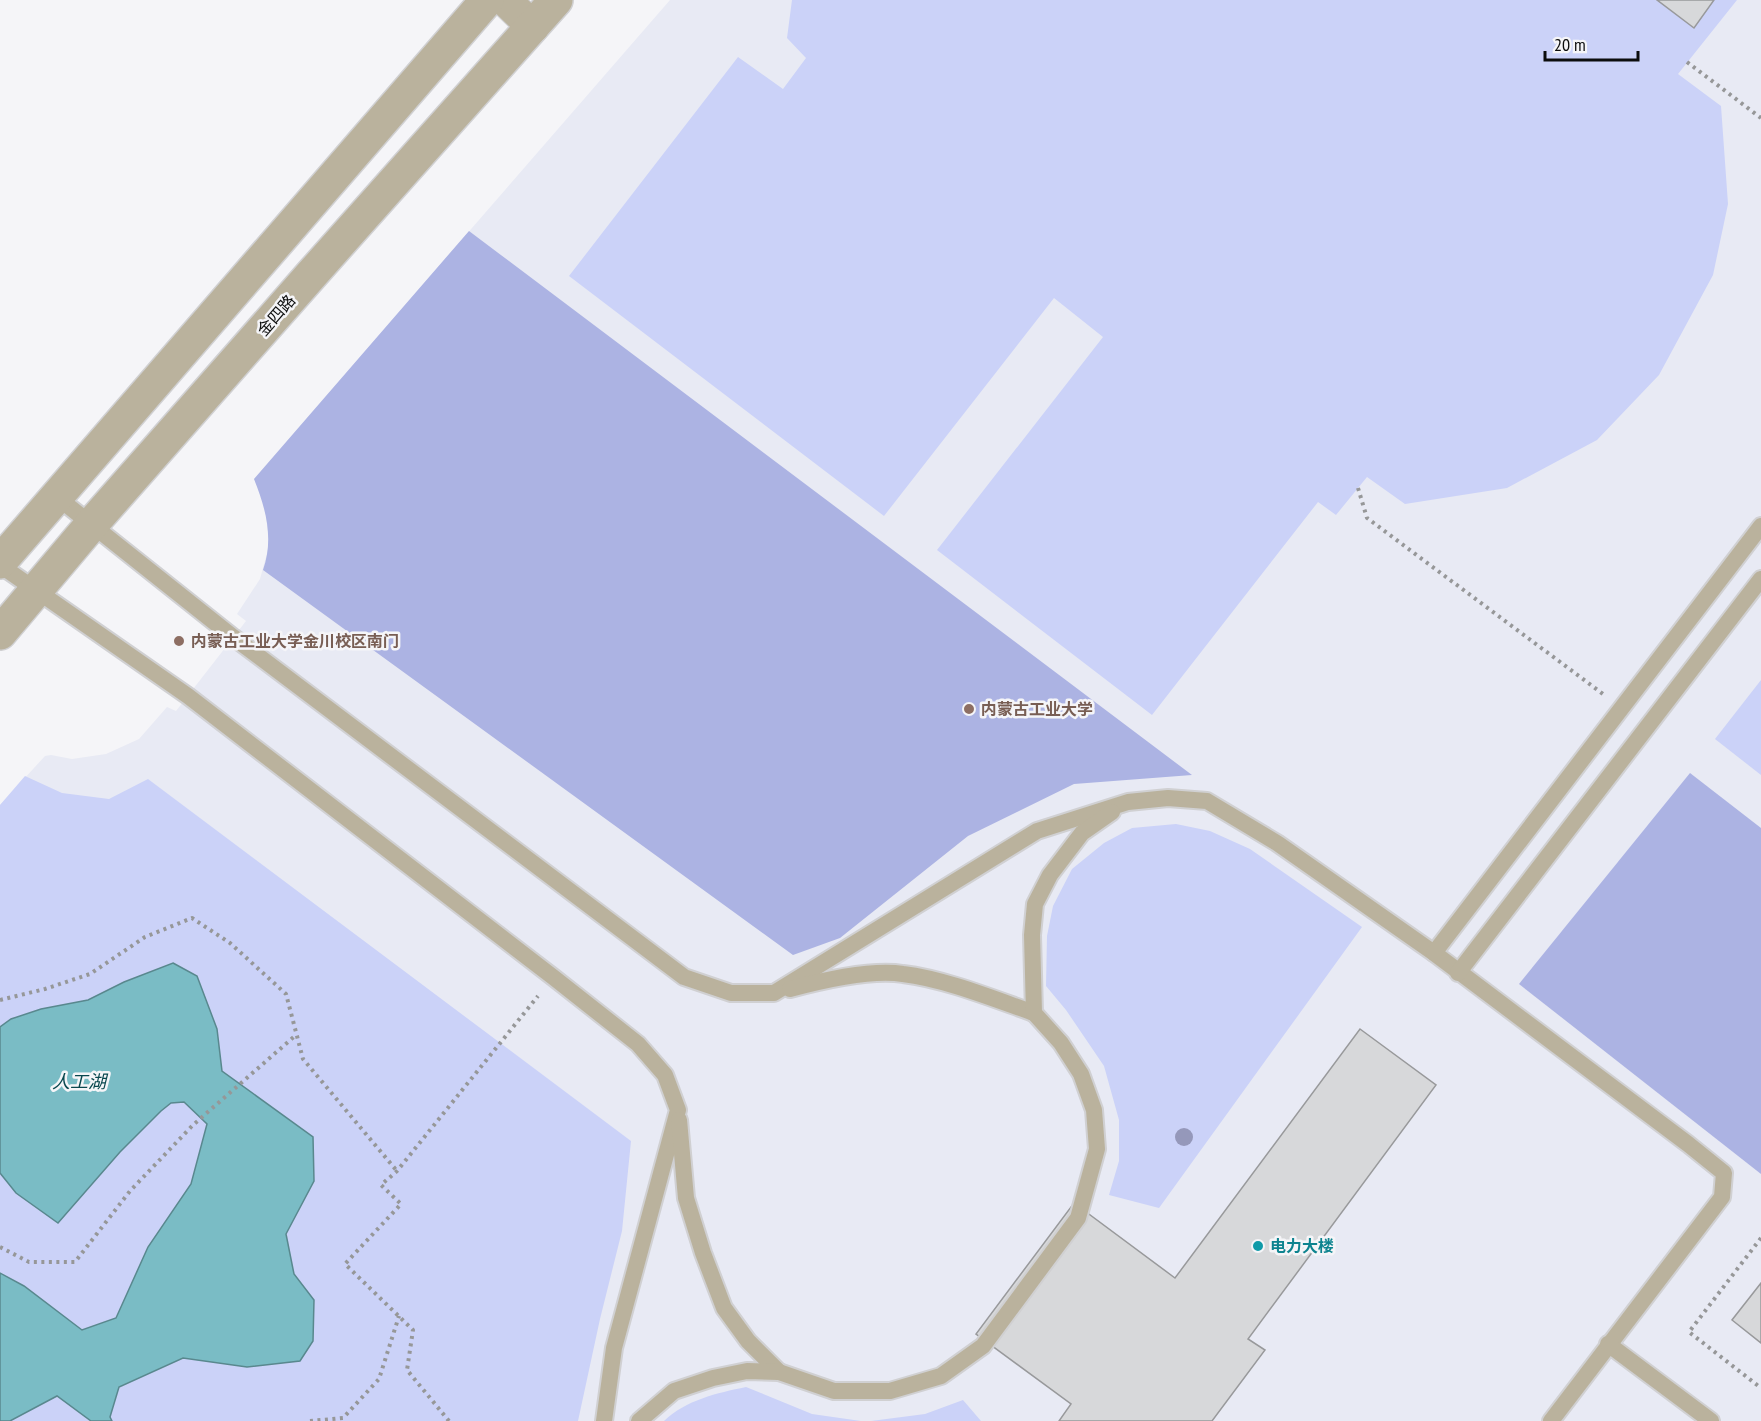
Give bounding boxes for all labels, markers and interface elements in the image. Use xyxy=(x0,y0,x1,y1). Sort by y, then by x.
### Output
scale bar xyxy=(1545,24,1638,62)
text: 20 m xyxy=(1554,33,1586,56)
street label: 金四路 xyxy=(253,290,299,340)
place label: 内蒙古工业大学金川校区南门 xyxy=(191,631,399,651)
marker: 内蒙古工业大学金川校区南门 xyxy=(172,634,186,648)
place label: 内蒙古工业大学 xyxy=(981,699,1093,719)
marker: 内蒙古工业大学 xyxy=(962,702,976,716)
water label: 人工湖 xyxy=(52,1070,109,1093)
place label: 电力大楼 xyxy=(1270,1236,1334,1256)
marker: 电力大楼 xyxy=(1251,1239,1265,1253)

